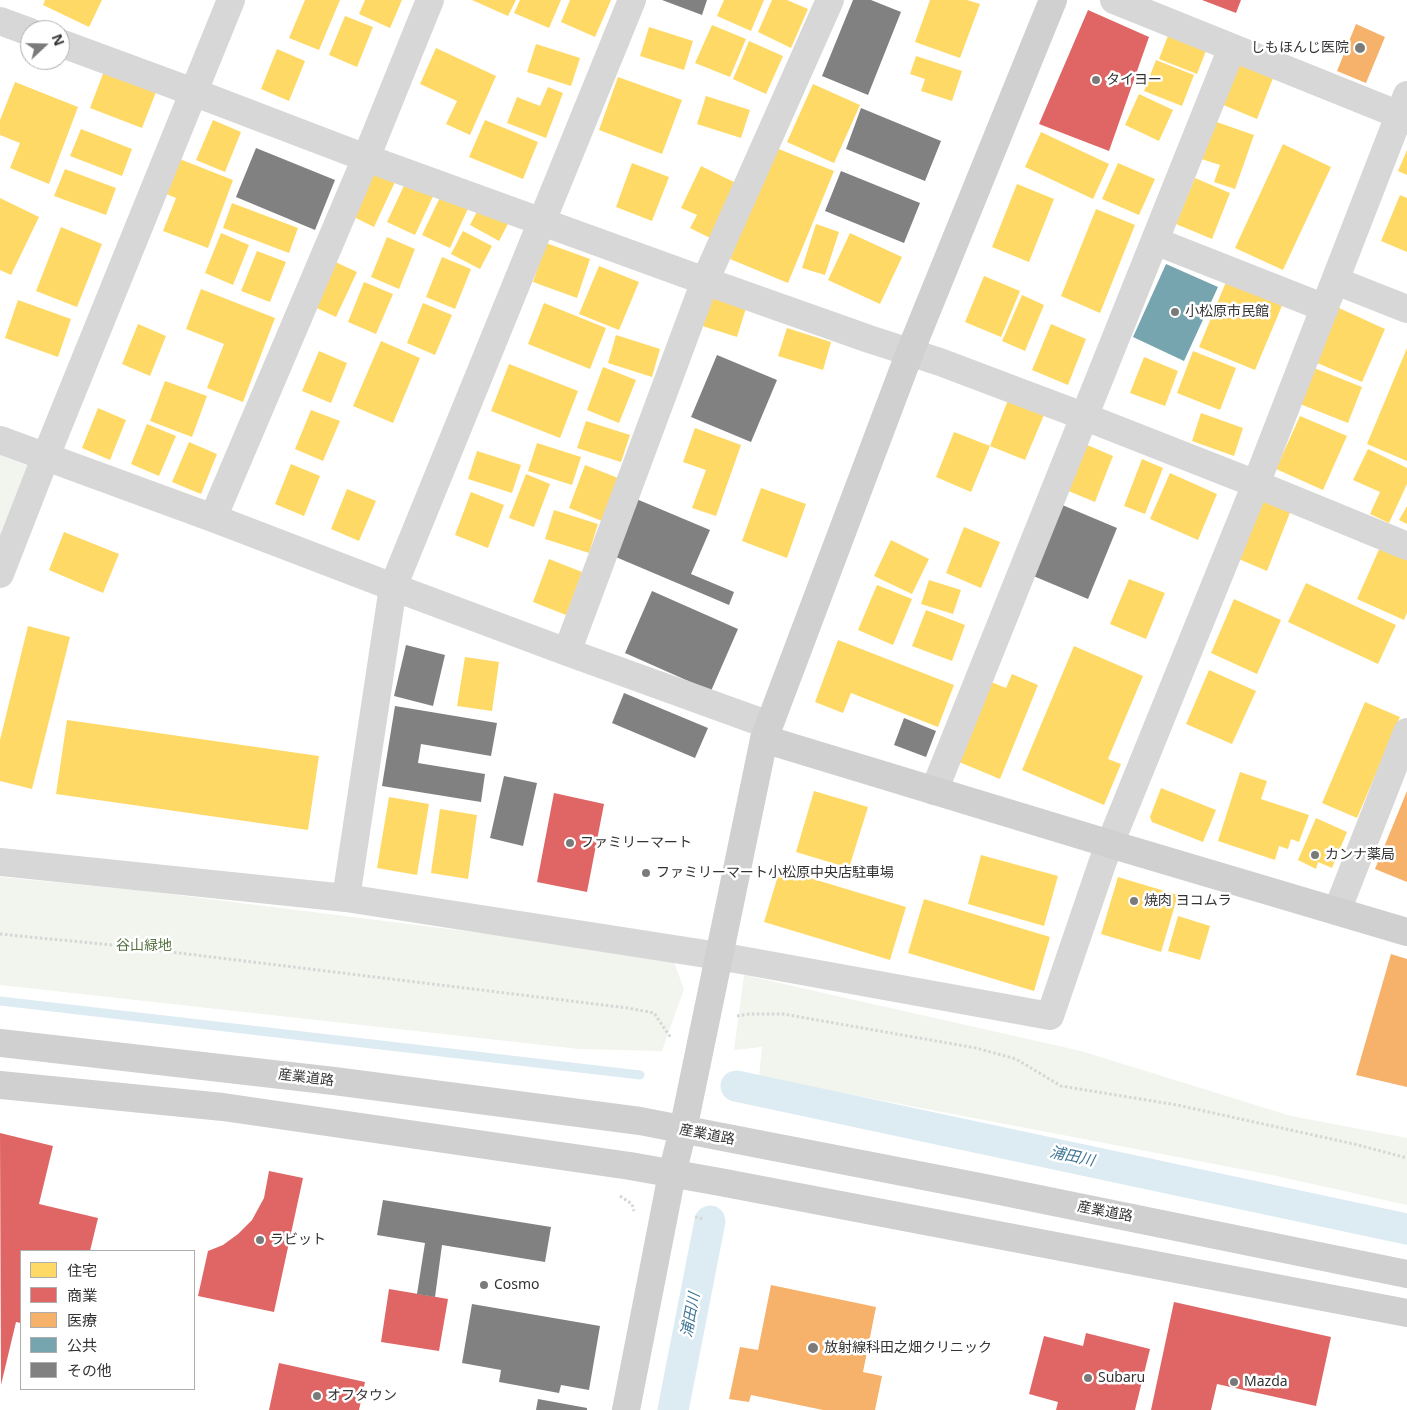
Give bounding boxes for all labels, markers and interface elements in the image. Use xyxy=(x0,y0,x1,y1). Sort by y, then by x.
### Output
north arrow xyxy=(20,20,70,70)
text: N xyxy=(48,31,69,49)
place label: しもほんじ医院 xyxy=(1251,40,1349,56)
marker: しもほんじ医院 xyxy=(1353,41,1367,55)
place label: タイヨー xyxy=(1106,72,1162,88)
marker: タイヨー xyxy=(1090,74,1102,86)
place label: 小松原市民館 xyxy=(1185,304,1269,320)
marker: 小松原市民館 xyxy=(1169,306,1181,318)
place label: ファミリーマート xyxy=(580,835,692,851)
marker: ファミリーマート xyxy=(564,837,576,849)
place label: カンナ薬局 xyxy=(1325,847,1395,863)
marker: カンナ薬局 xyxy=(1309,849,1321,861)
place label: ファミリーマート小松原中央店駐車場 xyxy=(656,865,894,881)
marker: ファミリーマート小松原中央店駐車場 xyxy=(640,867,652,879)
place label: 焼肉 ヨコムラ xyxy=(1144,893,1232,909)
marker: 焼肉 ヨコムラ xyxy=(1128,895,1140,907)
park label: 谷山緑地 xyxy=(116,938,172,954)
street label: 産業道路 xyxy=(277,1066,335,1090)
street label: 産業道路 xyxy=(678,1121,736,1149)
water label: 浦田川 xyxy=(1048,1144,1096,1170)
street label: 産業道路 xyxy=(1076,1198,1134,1226)
place label: ラビット xyxy=(270,1232,326,1248)
marker: ラビット xyxy=(254,1234,266,1246)
legend xyxy=(20,1250,195,1390)
text: 住宅 xyxy=(67,1260,97,1280)
place label: Cosmo xyxy=(494,1277,540,1293)
marker: Cosmo xyxy=(478,1279,490,1291)
text: 商業 xyxy=(67,1285,97,1305)
water label: 浦田川 xyxy=(678,1291,704,1339)
text: 医療 xyxy=(67,1310,97,1330)
text: 公共 xyxy=(67,1335,97,1355)
place label: 放射線科田之畑クリニック xyxy=(824,1340,992,1356)
marker: 放射線科田之畑クリニック xyxy=(806,1341,820,1355)
text: その他 xyxy=(67,1360,112,1380)
place label: Subaru xyxy=(1098,1370,1145,1386)
marker: Subaru xyxy=(1082,1372,1094,1384)
place label: Mazda xyxy=(1244,1374,1288,1390)
marker: Mazda xyxy=(1228,1376,1240,1388)
place label: オフタウン xyxy=(327,1388,397,1404)
marker: オフタウン xyxy=(311,1390,323,1402)

